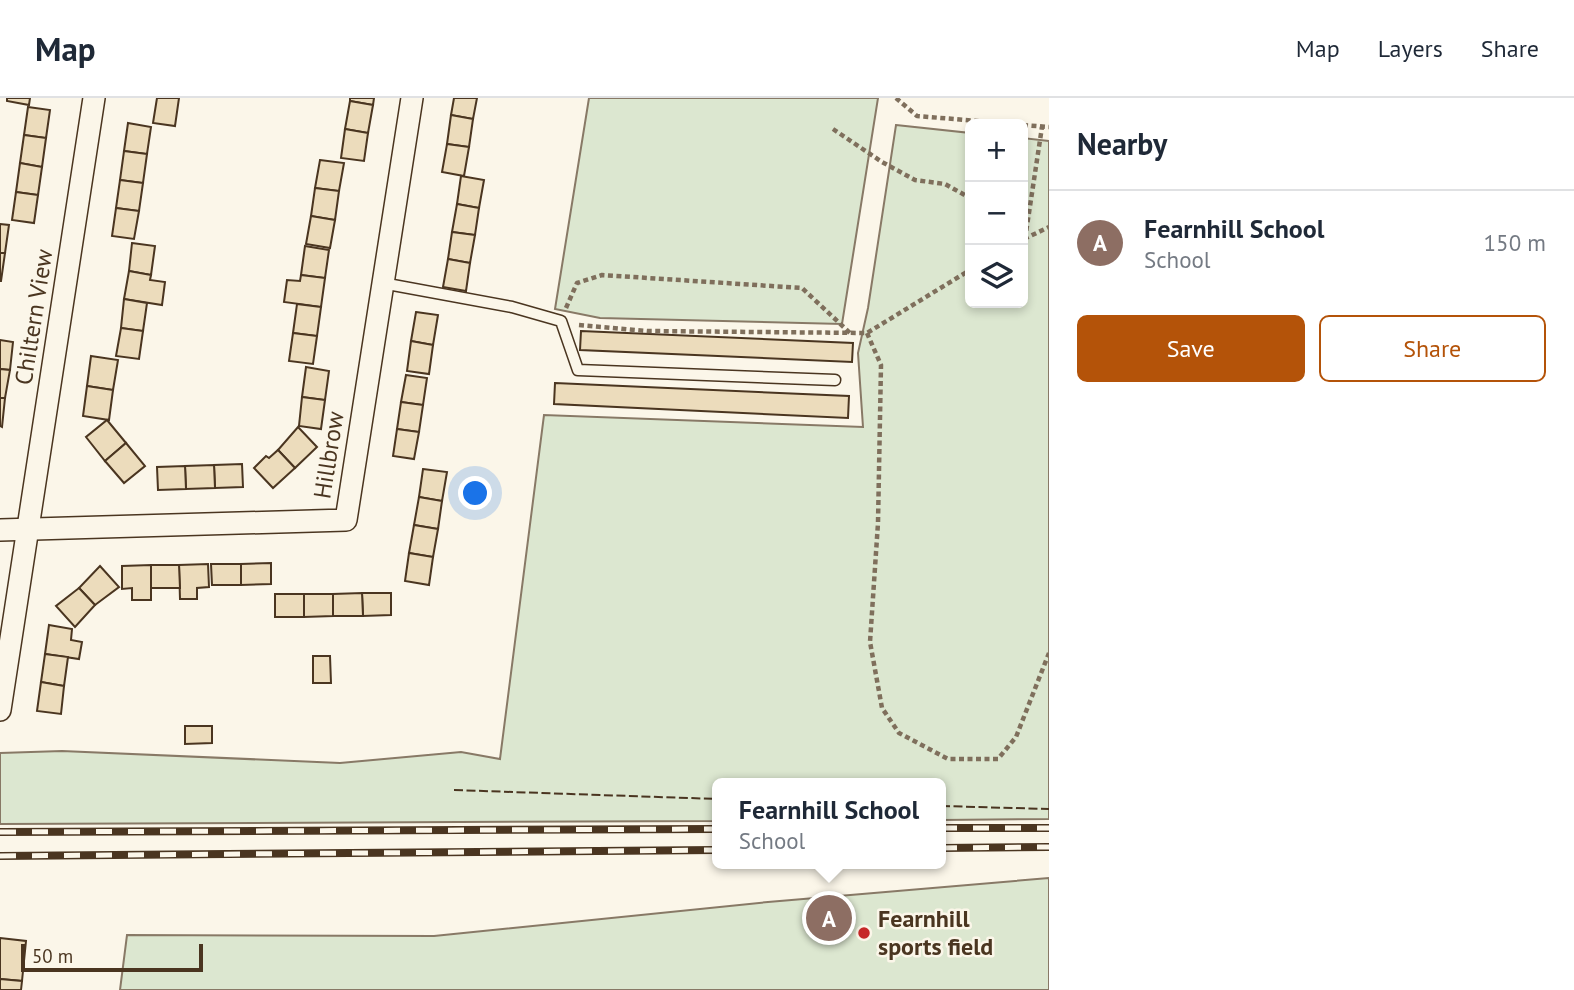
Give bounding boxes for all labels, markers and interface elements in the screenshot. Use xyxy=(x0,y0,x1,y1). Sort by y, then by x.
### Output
text: Map xyxy=(35,27,96,70)
text: Map xyxy=(1296,33,1340,64)
text: Layers xyxy=(1378,33,1443,64)
text: Share xyxy=(1481,33,1539,64)
map controls xyxy=(965,119,1028,308)
button: + xyxy=(965,119,1028,182)
text: Nearby xyxy=(1077,124,1167,163)
button: − xyxy=(965,182,1028,245)
text: Fearnhill School xyxy=(1144,212,1324,245)
text: A xyxy=(1093,228,1107,257)
text: 150 m xyxy=(1484,228,1546,257)
button: layers xyxy=(965,245,1028,308)
text: School xyxy=(1144,245,1211,274)
street label: Chiltern View xyxy=(7,247,60,387)
button: Save xyxy=(1077,315,1305,382)
button: Share xyxy=(1319,315,1546,382)
street label: Hillbrow xyxy=(306,409,351,501)
your location xyxy=(458,476,492,510)
popup xyxy=(712,778,946,869)
text: Fearnhill School xyxy=(739,793,919,826)
text: School xyxy=(739,826,805,855)
pin: A xyxy=(806,892,852,944)
place label: Fearnhill sports field xyxy=(878,903,993,962)
marker: Fearnhill sports field xyxy=(856,925,872,941)
scale bar xyxy=(21,941,203,973)
text: 50 m xyxy=(32,944,73,968)

